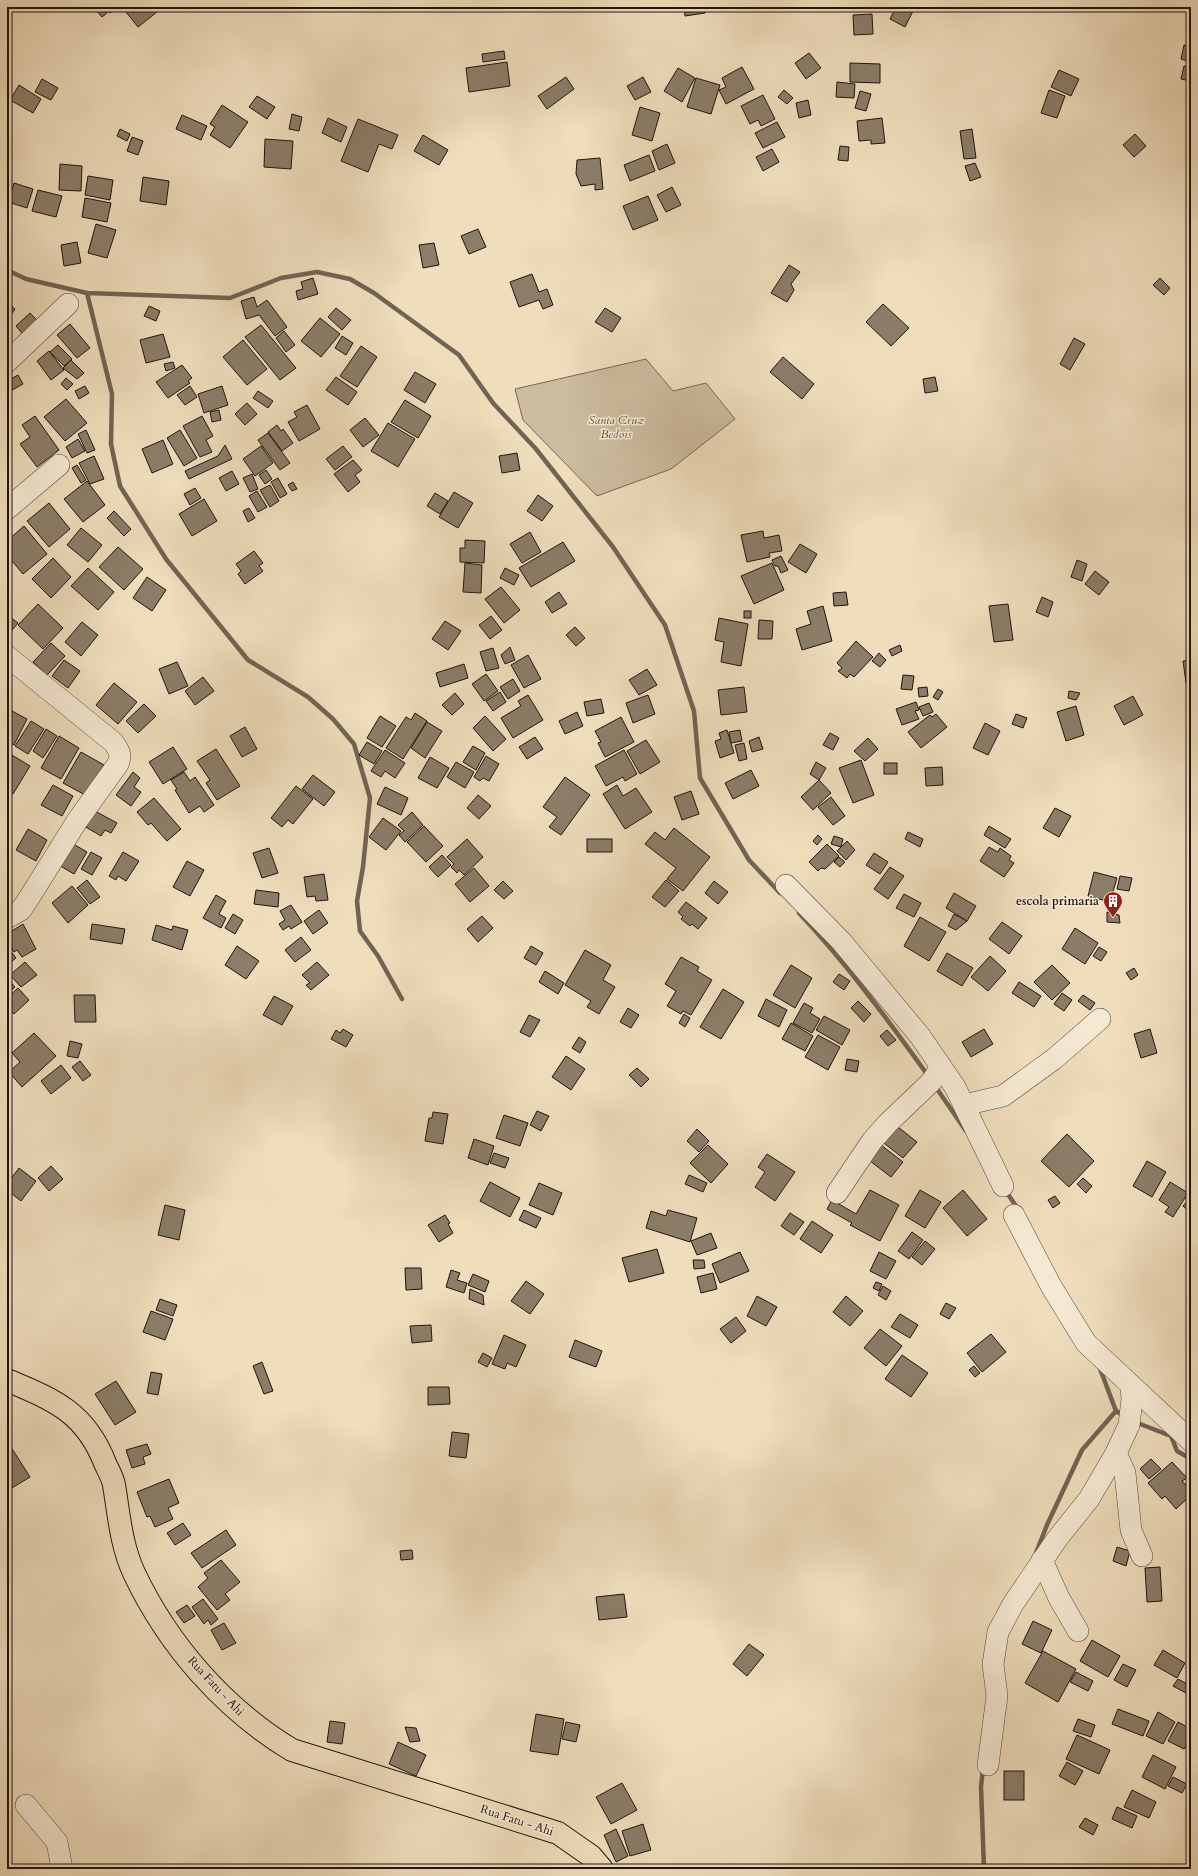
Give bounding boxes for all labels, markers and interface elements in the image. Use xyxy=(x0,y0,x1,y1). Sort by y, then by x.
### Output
park label: Santa Cruz Bedois xyxy=(588,412,644,442)
building icon: escola primaria xyxy=(1102,890,1124,918)
place label: escola primaria xyxy=(1016,893,1099,909)
street label: Rua Fatu - Ahi xyxy=(184,1653,248,1720)
street label: Rua Fatu - Ahi xyxy=(478,1801,556,1840)

